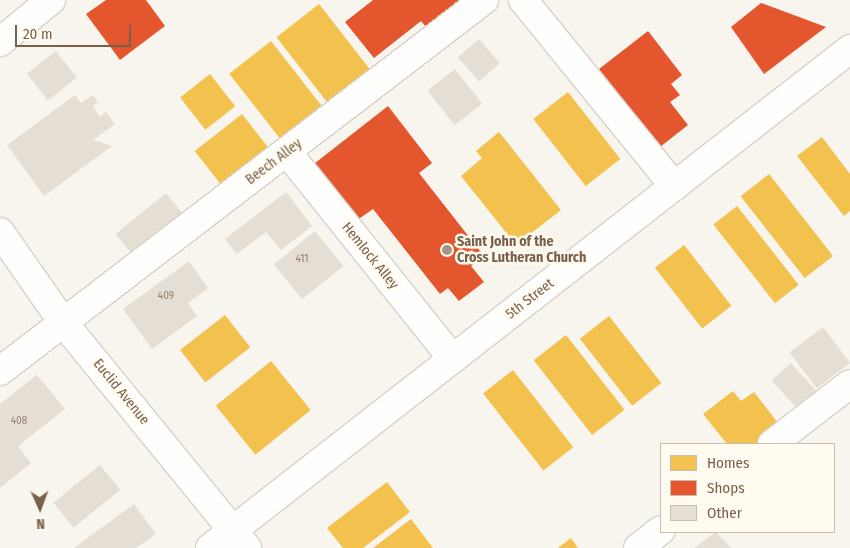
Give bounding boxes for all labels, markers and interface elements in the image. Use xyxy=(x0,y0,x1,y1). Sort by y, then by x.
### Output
scale bar xyxy=(18,15,134,47)
text: 20 m xyxy=(23,25,53,43)
street label: Beech Alley xyxy=(243,135,305,189)
street label: Hemlock Alley xyxy=(338,219,402,293)
place label: Saint John of the Cross Lutheran Church xyxy=(457,234,586,266)
marker: Saint John of the Cross Lutheran Church xyxy=(441,244,453,256)
house number: 411 xyxy=(295,252,309,266)
street label: 5th Street xyxy=(503,275,557,323)
house number: 409 xyxy=(158,289,174,303)
street label: Euclid Avenue xyxy=(89,356,153,428)
house number: 408 xyxy=(11,414,27,428)
legend xyxy=(660,443,835,533)
text: Homes xyxy=(707,454,749,472)
text: Shops xyxy=(707,479,745,497)
north arrow xyxy=(15,483,65,533)
text: Other xyxy=(707,504,742,522)
text: N xyxy=(36,515,45,532)

